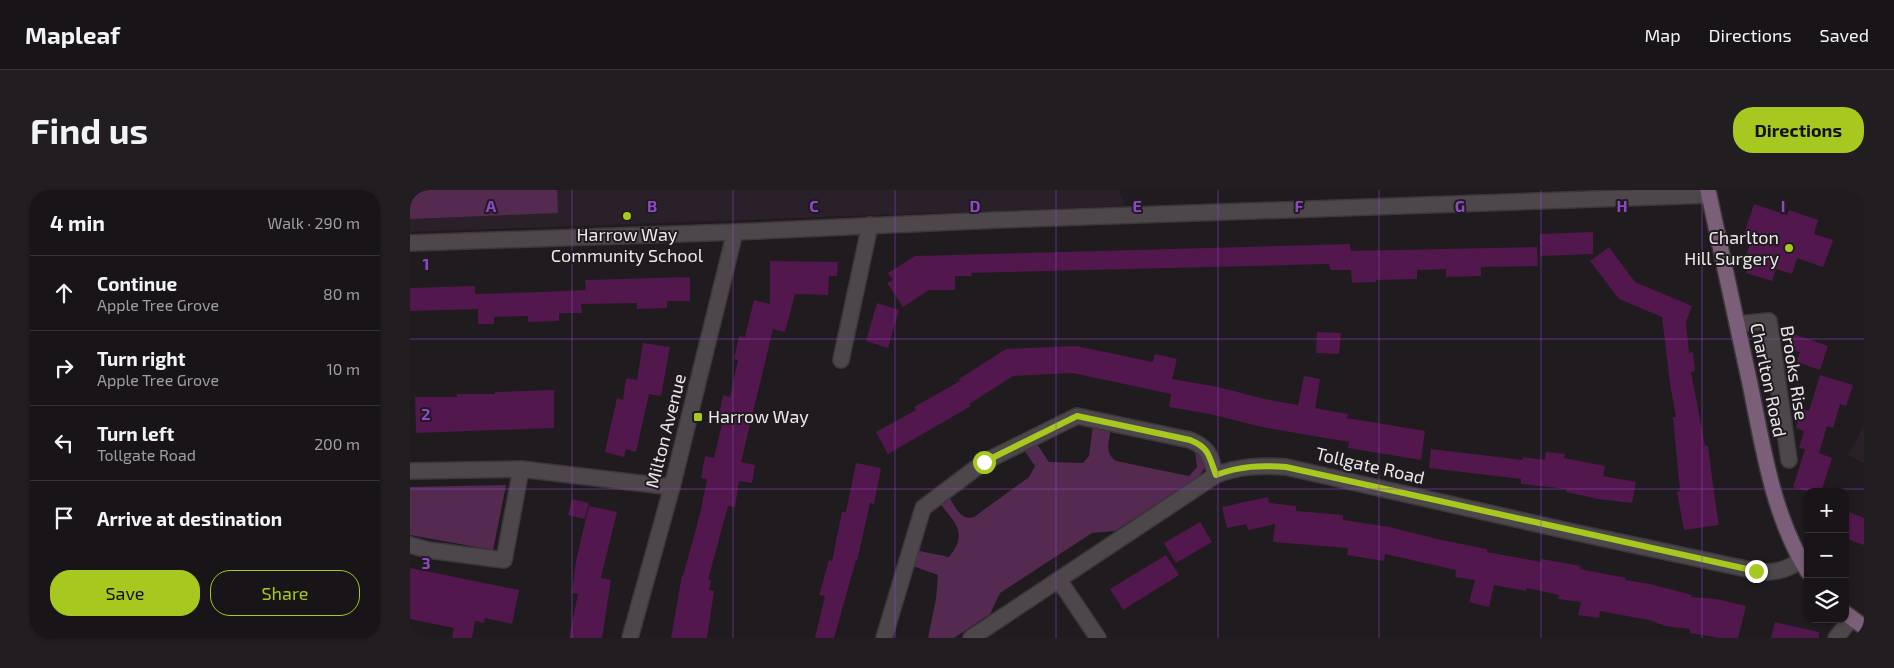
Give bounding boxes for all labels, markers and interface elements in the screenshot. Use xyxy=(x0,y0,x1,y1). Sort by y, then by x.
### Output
text: Mapleaf xyxy=(25,20,120,49)
text: Map xyxy=(1644,24,1681,46)
text: Directions xyxy=(1709,24,1792,46)
text: Saved xyxy=(1820,24,1869,46)
button: Directions xyxy=(1733,107,1864,153)
text: Find us xyxy=(30,109,148,151)
text: A xyxy=(486,196,497,215)
text: B xyxy=(647,196,657,215)
text: C xyxy=(809,196,819,215)
text: D xyxy=(970,196,981,215)
text: E xyxy=(1132,196,1142,215)
text: F xyxy=(1295,196,1304,215)
text: G xyxy=(1455,196,1465,215)
text: H xyxy=(1616,196,1628,215)
text: I xyxy=(1781,196,1785,215)
text: 4 min xyxy=(50,210,105,235)
marker: Harrow Way Community School xyxy=(621,210,633,222)
text: Walk · 290 m xyxy=(267,213,360,232)
place label: Harrow Way Community School xyxy=(551,223,704,266)
place label: Charlton Hill Surgery xyxy=(1684,226,1779,269)
marker: Charlton Hill Surgery xyxy=(1783,242,1795,254)
text: 1 xyxy=(423,254,429,273)
text: Continue xyxy=(97,272,177,295)
icon: ahead xyxy=(50,279,78,307)
text: 80 m xyxy=(323,284,360,303)
text: Apple Tree Grove xyxy=(97,295,219,314)
street label: Charlton Road xyxy=(1746,321,1792,439)
street label: Brooks Rise xyxy=(1777,324,1813,422)
text: Turn right xyxy=(97,347,185,370)
icon: right xyxy=(50,354,78,382)
text: 10 m xyxy=(326,359,360,378)
text: Apple Tree Grove xyxy=(97,370,219,389)
street label: Milton Avenue xyxy=(640,371,690,490)
text: 2 xyxy=(421,404,431,423)
place label: Harrow Way xyxy=(708,405,809,427)
marker: Harrow Way xyxy=(692,411,704,423)
text: Turn left xyxy=(97,422,174,445)
icon: left xyxy=(50,429,78,457)
text: 200 m xyxy=(314,434,360,453)
street label: Tollgate Road xyxy=(1314,442,1427,488)
text: Tollgate Road xyxy=(97,445,196,464)
route start xyxy=(973,451,996,474)
map controls xyxy=(1804,488,1849,623)
button: + xyxy=(1804,488,1849,533)
icon: arrive xyxy=(50,504,78,532)
text: Arrive at destination xyxy=(97,507,282,530)
button: − xyxy=(1804,533,1849,578)
text: 3 xyxy=(421,553,431,572)
route end xyxy=(1745,560,1768,583)
button: Save xyxy=(50,570,200,616)
button: Share xyxy=(210,570,360,616)
button: layers xyxy=(1804,578,1849,623)

